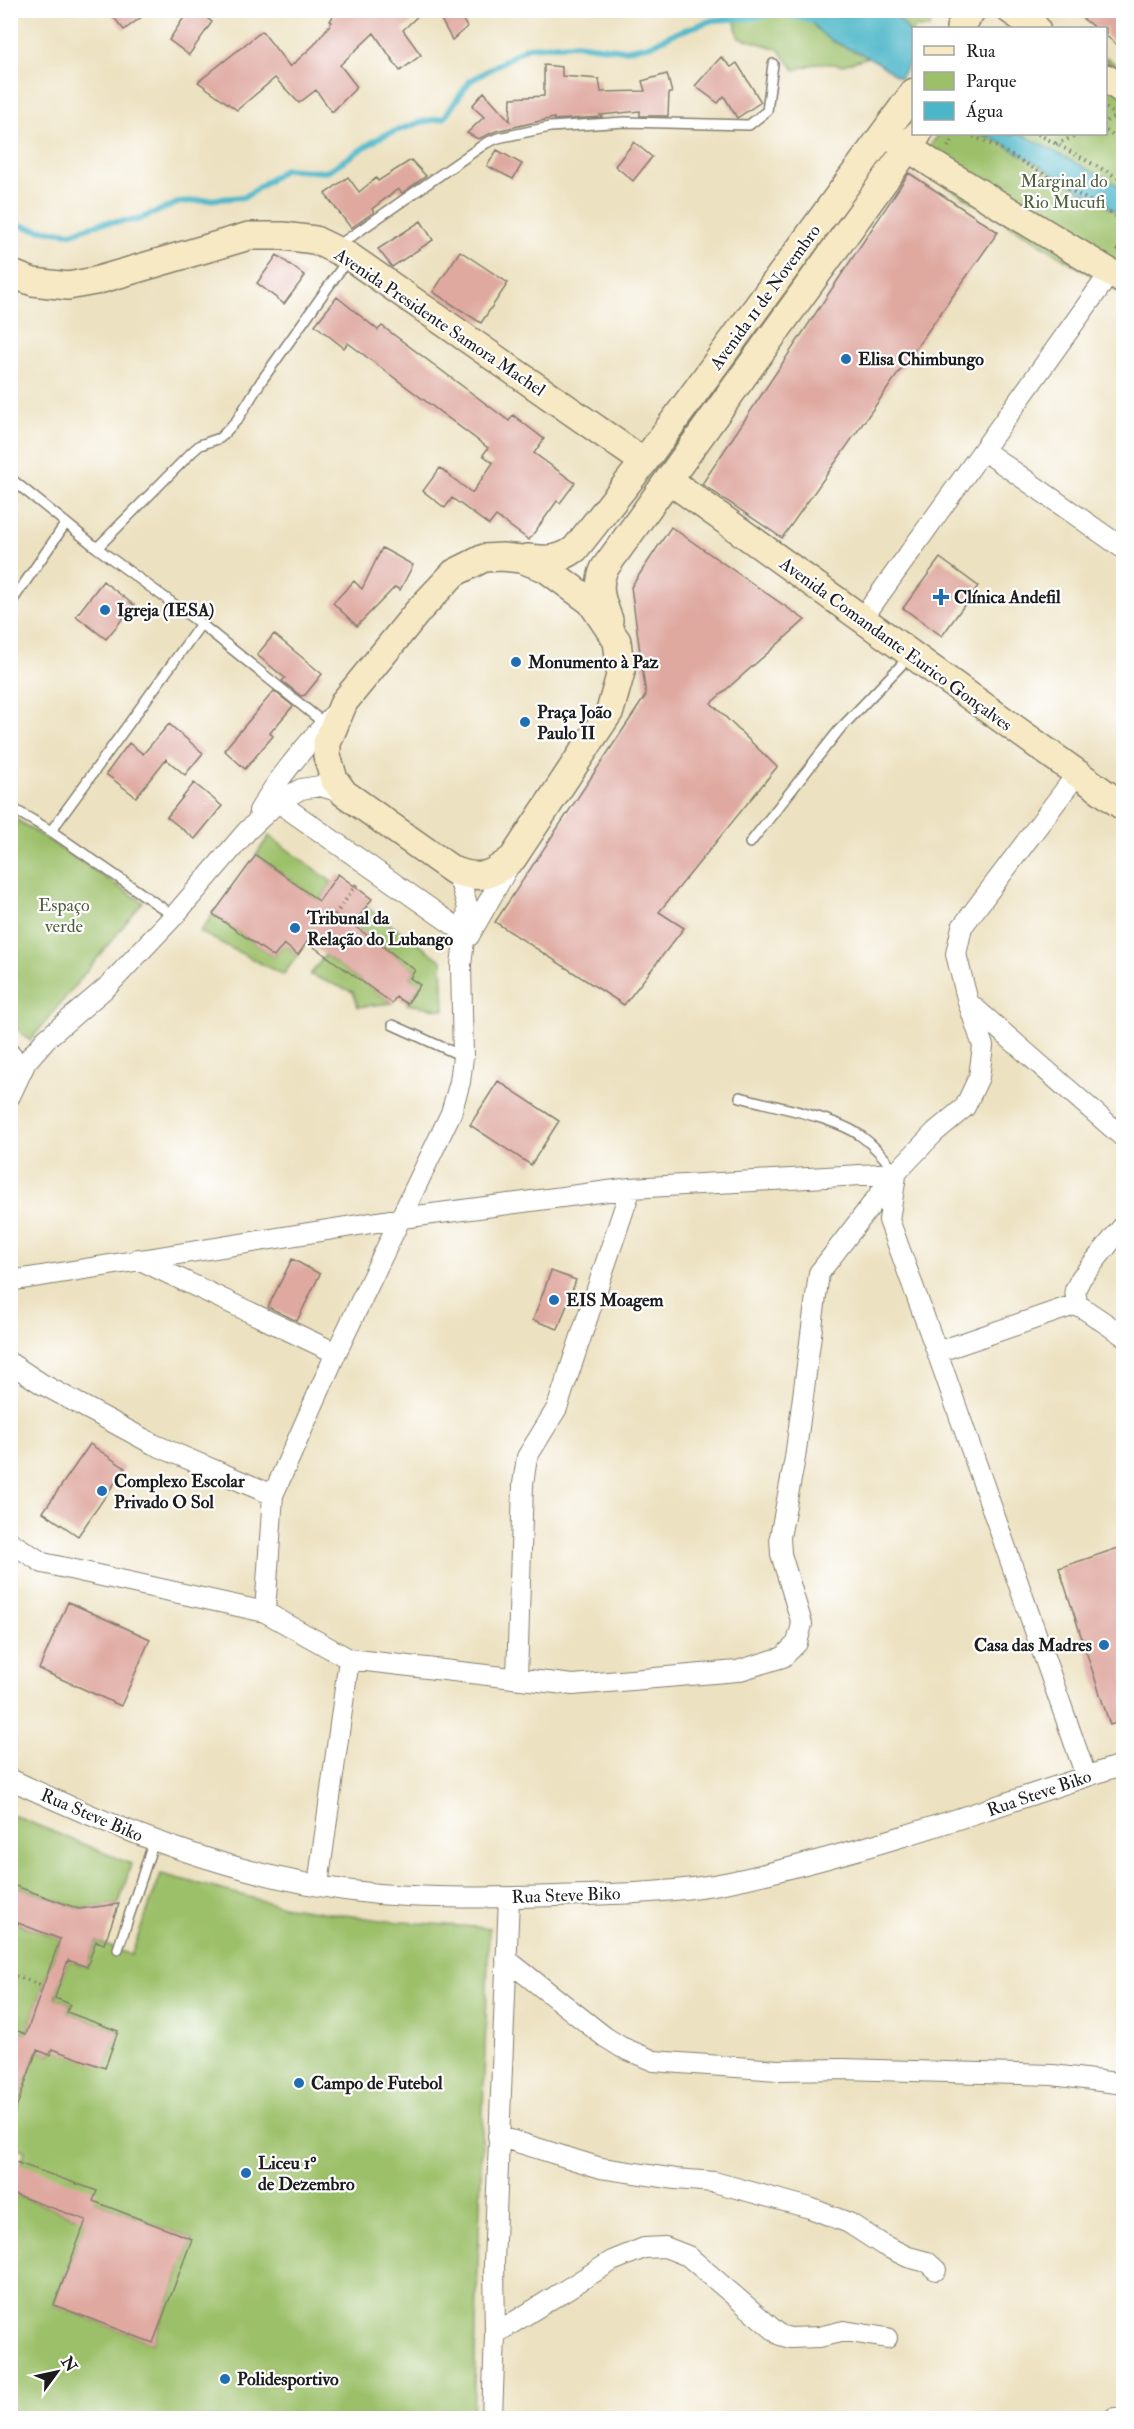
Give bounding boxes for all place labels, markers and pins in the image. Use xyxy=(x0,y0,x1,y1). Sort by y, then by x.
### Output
place label: Elisa Chimbungo xyxy=(858,348,984,371)
marker: Elisa Chimbungo xyxy=(839,352,853,366)
place label: Clínica Andefil xyxy=(954,586,1061,609)
marker: Clínica Andefil xyxy=(932,588,950,606)
place label: Igreja (IESA) xyxy=(117,599,214,622)
marker: Igreja (IESA) xyxy=(98,603,112,617)
place label: Monumento à Paz xyxy=(527,651,659,674)
marker: Monumento à Paz xyxy=(509,655,523,669)
place label: Praça João Paulo II xyxy=(537,701,612,745)
marker: Praça João Paulo II xyxy=(518,715,532,729)
place label: Tribunal da Relação do Lubango xyxy=(306,907,453,951)
marker: Tribunal da Relação do Lubango xyxy=(288,921,302,935)
place label: EIS Moagem xyxy=(566,1289,665,1312)
marker: EIS Moagem xyxy=(547,1293,561,1307)
place label: Complexo Escolar Privado O Sol xyxy=(114,1470,245,1514)
marker: Complexo Escolar Privado O Sol xyxy=(95,1484,109,1498)
place label: Casa das Madres xyxy=(974,1634,1092,1657)
marker: Casa das Madres xyxy=(1097,1638,1111,1652)
place label: Campo de Futebol xyxy=(311,2072,443,2095)
marker: Campo de Futebol xyxy=(292,2076,306,2090)
place label: Liceu 1º de Dezembro xyxy=(258,2152,355,2196)
marker: Liceu 1º de Dezembro xyxy=(239,2166,253,2180)
place label: Polidesportivo xyxy=(237,2368,339,2391)
marker: Polidesportivo xyxy=(218,2372,232,2386)

